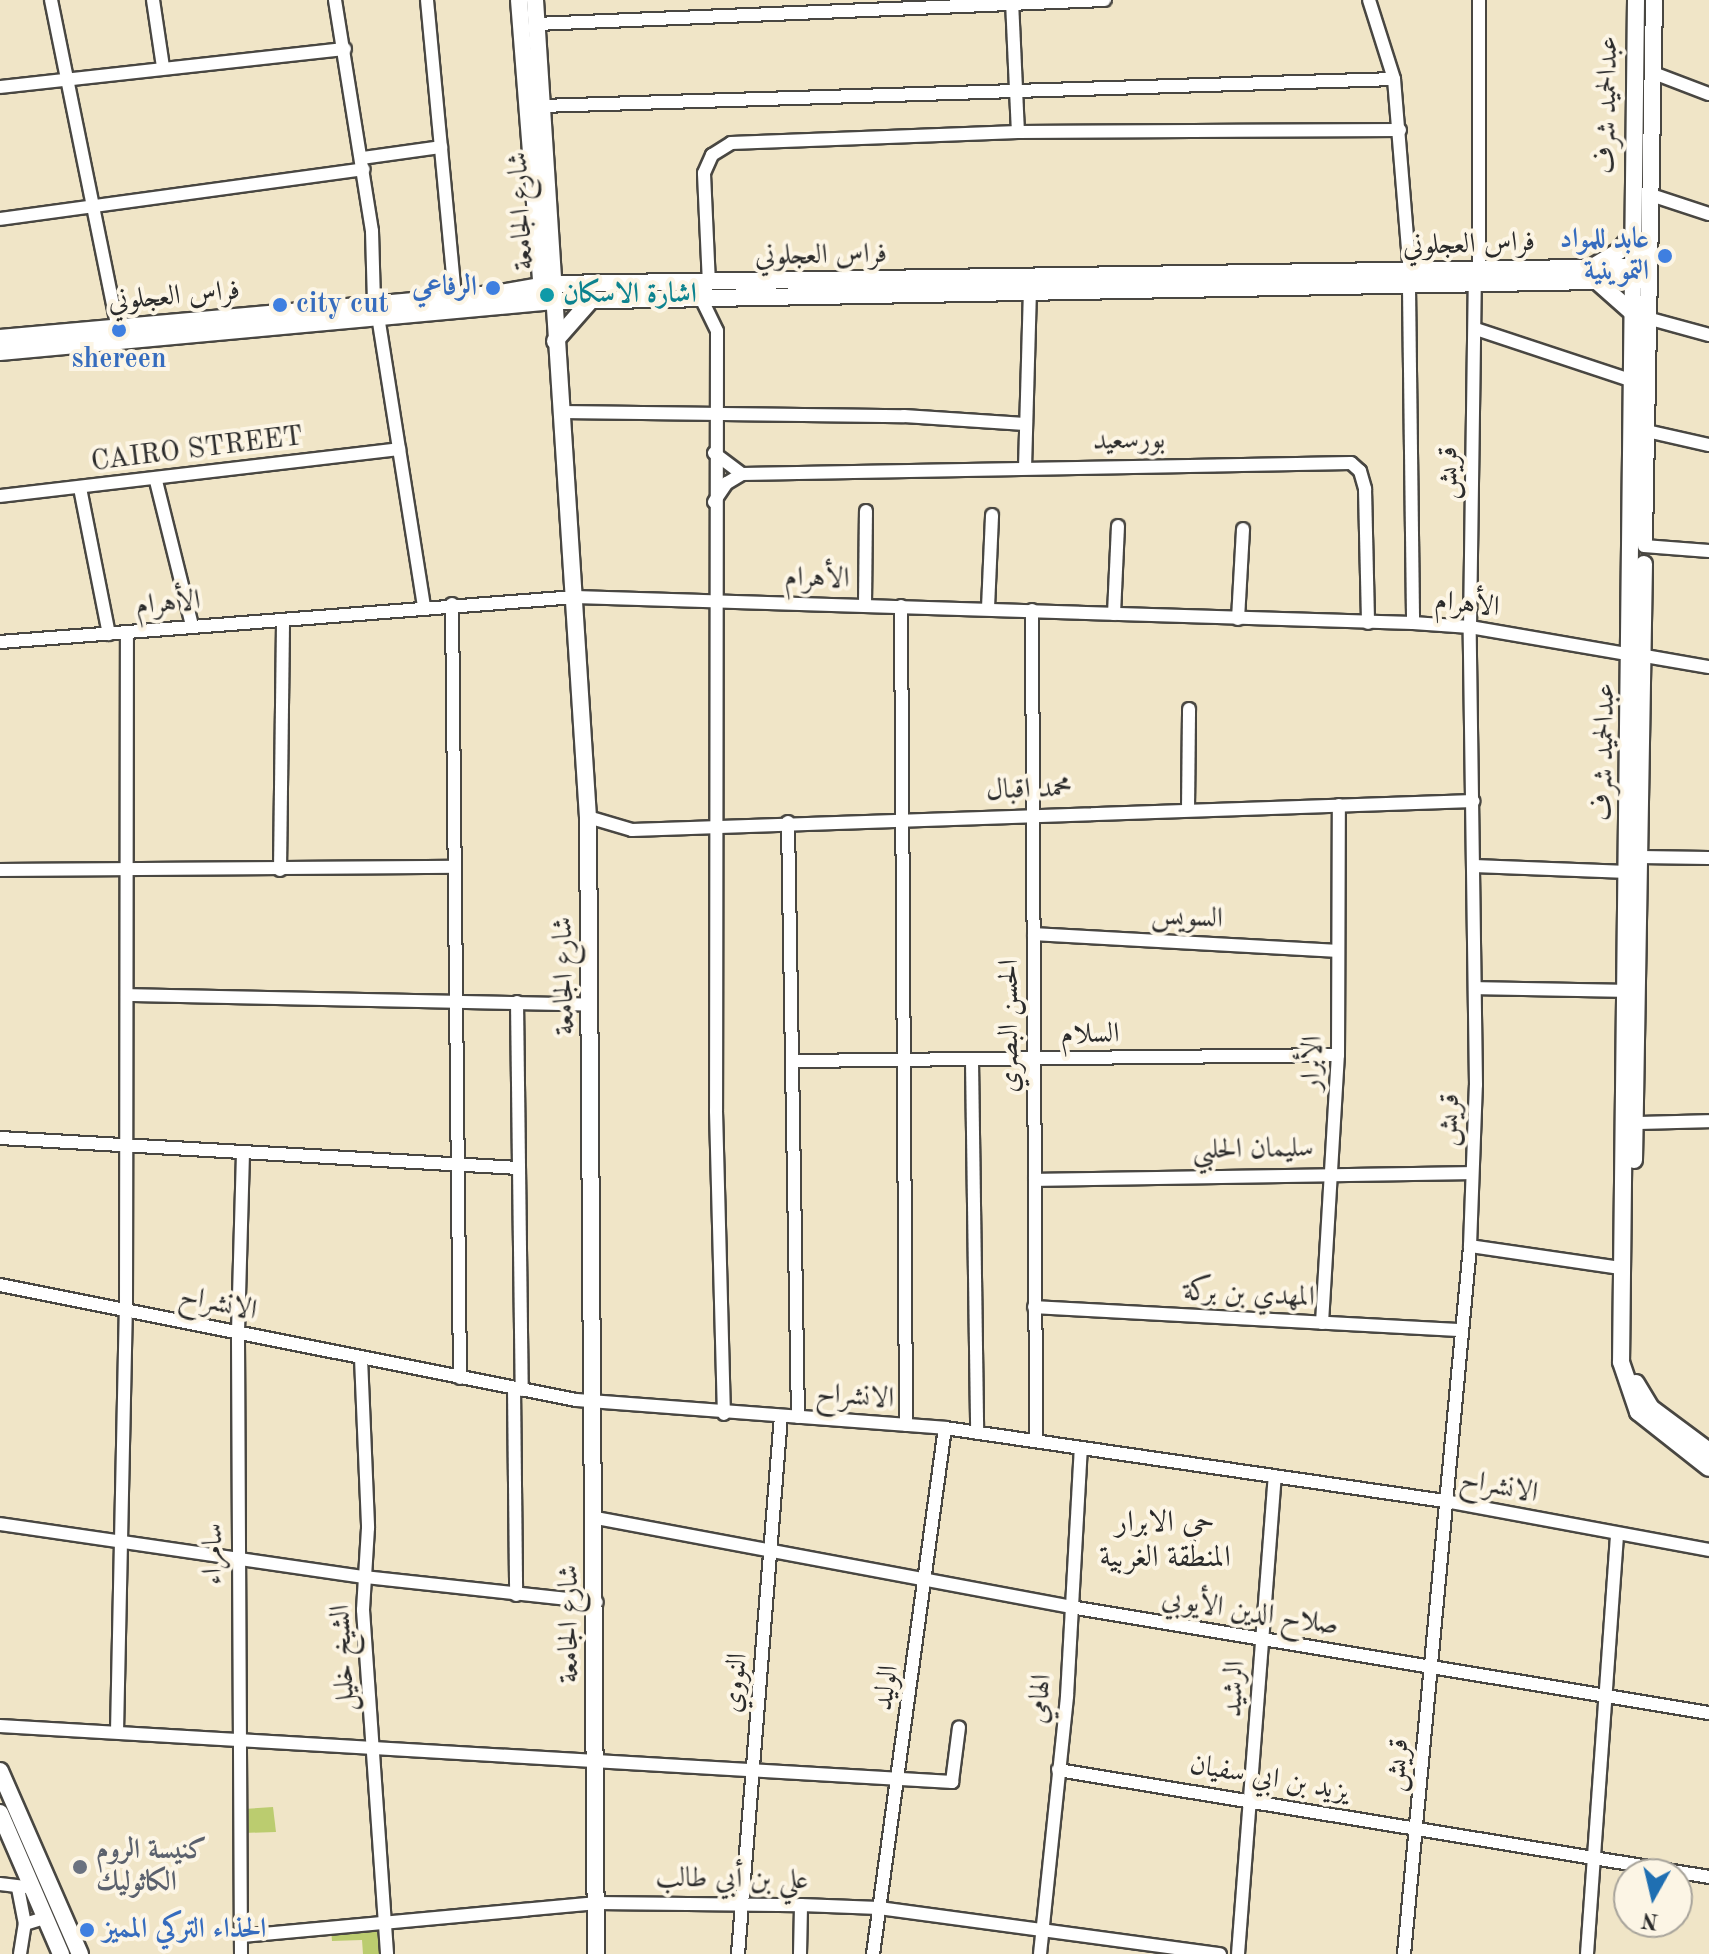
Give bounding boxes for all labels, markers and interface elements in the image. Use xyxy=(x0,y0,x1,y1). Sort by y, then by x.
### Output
street label: عبدالحميد شرف xyxy=(1590,36,1626,174)
street label: شارع الجامعة xyxy=(502,151,542,271)
place label: عابد للمواد التموينية xyxy=(1560,223,1649,289)
street label: فراس العجلوني xyxy=(1402,226,1536,264)
street label: فراس العجلوني xyxy=(755,238,887,274)
marker: عابد للمواد التموينية xyxy=(1656,247,1674,265)
place label: الرفاعي xyxy=(412,271,477,305)
street label: فراس العجلوني xyxy=(107,274,241,320)
place label: اشارة الاسكان xyxy=(563,278,697,312)
marker: الرفاعي xyxy=(484,279,502,297)
marker: اشارة الاسكان xyxy=(538,286,556,304)
place label: city cut xyxy=(296,288,389,322)
marker: city cut xyxy=(271,296,289,314)
marker: shereen xyxy=(110,321,128,339)
place label: shereen xyxy=(71,343,167,377)
street label: CAIRO STREET xyxy=(89,420,305,480)
street label: بورسعيد xyxy=(1093,424,1165,458)
street label: قريش xyxy=(1432,446,1466,500)
street label: الأهرام xyxy=(784,562,850,596)
street label: الأهرام xyxy=(134,584,202,624)
street label: الأهرام xyxy=(1433,585,1501,625)
street label: عبدالحميد شرف xyxy=(1587,683,1623,821)
street label: محمد اقبال xyxy=(985,772,1073,808)
street label: السويس xyxy=(1150,899,1224,937)
street label: شارع الجامعة xyxy=(547,917,583,1035)
street label: الحسن البصري xyxy=(993,959,1027,1093)
street label: السلام xyxy=(1060,1018,1120,1052)
street label: الأبرار xyxy=(1295,1035,1331,1091)
street label: قريش xyxy=(1432,1093,1468,1147)
street label: سليمان الحلبي xyxy=(1192,1132,1314,1168)
street label: المهدي بن بركة xyxy=(1182,1275,1316,1315)
street label: الانشراح xyxy=(176,1279,260,1329)
street label: الانشراح xyxy=(815,1378,895,1416)
street label: الانشراح xyxy=(1457,1463,1541,1511)
district label: حي الابرار المنطقة الغربية xyxy=(1099,1505,1231,1576)
street label: سامراء xyxy=(197,1523,231,1585)
street label: شارع الجامعة xyxy=(553,1565,587,1683)
street label: صلاح الدين الأيوبي xyxy=(1159,1582,1341,1644)
street label: الشيخ خليل xyxy=(324,1604,364,1712)
street label: النووي xyxy=(716,1651,756,1715)
street label: الرشيد xyxy=(1216,1660,1254,1718)
street label: الوليد xyxy=(867,1663,907,1713)
street label: الهامي xyxy=(1022,1673,1060,1725)
street label: قريش xyxy=(1379,1737,1417,1793)
street label: يزيد بن ابي سفيان xyxy=(1187,1749,1351,1809)
place label: كنيسة الروم الكاثوليك xyxy=(96,1834,207,1900)
marker: كنيسة الروم الكاثوليك xyxy=(71,1858,89,1876)
north arrow xyxy=(1613,1858,1693,1938)
street label: علي بن أبي طالب xyxy=(655,1862,809,1898)
text: N xyxy=(1640,1908,1660,1932)
place label: الحذاء التركي المميز xyxy=(103,1913,266,1947)
marker: الحذاء التركي المميز xyxy=(78,1921,96,1939)

